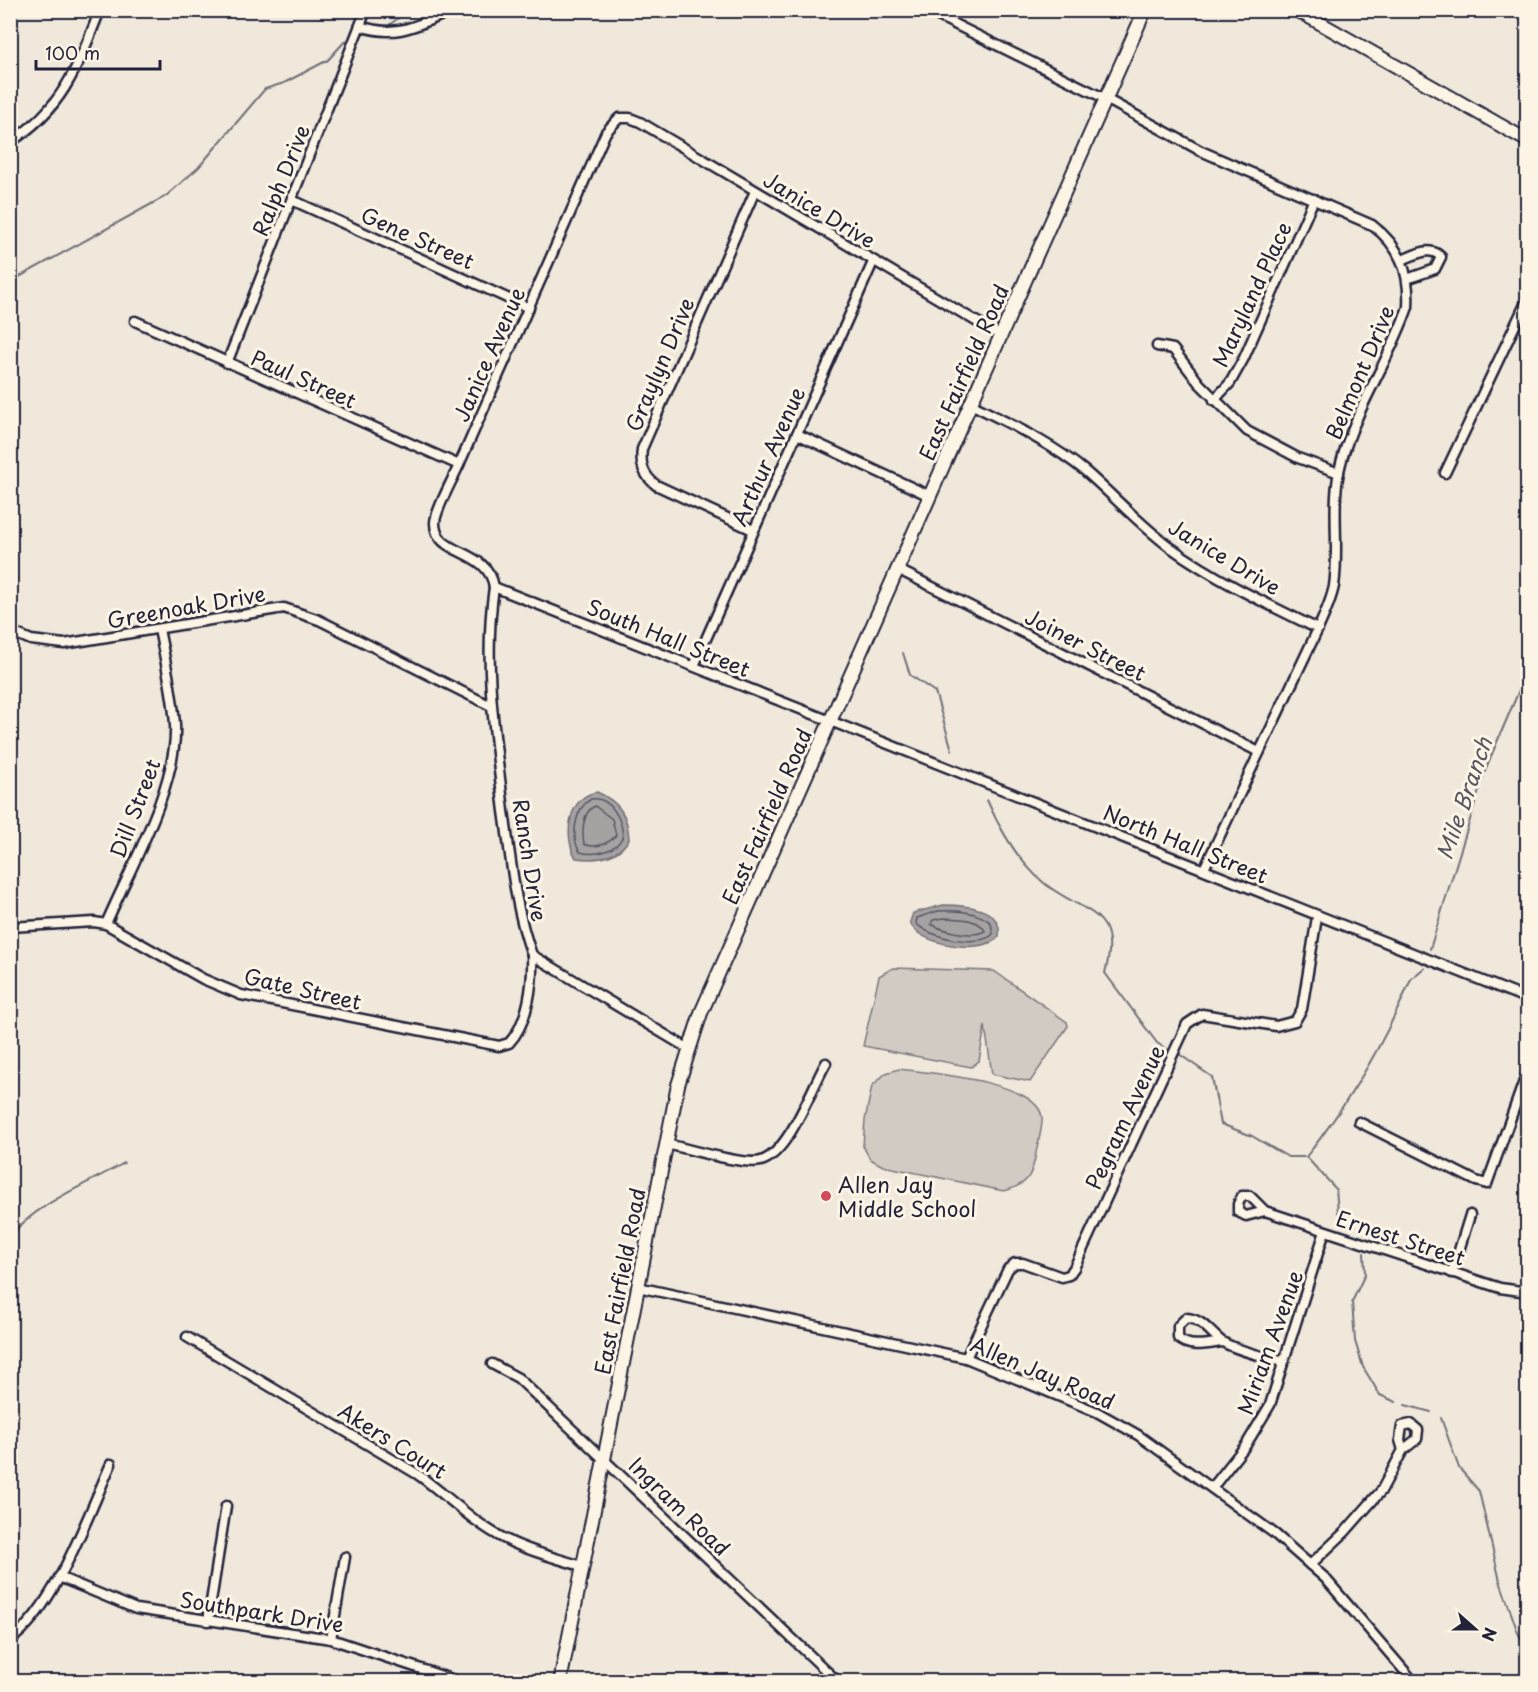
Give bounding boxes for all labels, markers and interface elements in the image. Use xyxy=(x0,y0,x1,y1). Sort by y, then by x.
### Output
scale bar xyxy=(36,33,160,71)
text: 100 m xyxy=(45,39,100,66)
street label: Ralph Drive xyxy=(243,119,317,241)
street label: Janice Drive xyxy=(758,163,882,255)
street label: Gene Street xyxy=(356,198,480,276)
street label: Maryland Place xyxy=(1203,216,1299,372)
street label: East Fairfield Road xyxy=(910,279,1016,465)
street label: Janice Avenue xyxy=(444,282,532,426)
street label: Graylyn Drive xyxy=(616,292,702,436)
street label: Belmont Drive xyxy=(1316,300,1402,444)
street label: Paul Street xyxy=(246,341,362,415)
street label: Arthur Avenue xyxy=(722,381,812,531)
street label: Janice Drive xyxy=(1163,510,1287,602)
street label: Greenoak Drive xyxy=(104,576,268,636)
street label: South Hall Street xyxy=(583,590,755,684)
street label: Joiner Street xyxy=(1020,600,1152,688)
street label: East Fairfield Road xyxy=(713,723,819,909)
water label: Mile Branch xyxy=(1427,731,1500,864)
street label: Dill Street xyxy=(100,754,168,862)
street label: North Hall Street xyxy=(1099,795,1273,891)
street label: Ranch Drive xyxy=(506,796,556,924)
street label: Gate Street xyxy=(241,959,365,1017)
street label: Pegram Avenue xyxy=(1076,1039,1172,1195)
place label: Allen Jay Middle School xyxy=(838,1168,976,1224)
street label: East Fairfield Road xyxy=(585,1185,653,1377)
marker: Allen Jay Middle School xyxy=(819,1189,833,1203)
street label: Ernest Street xyxy=(1332,1201,1470,1273)
street label: Miriam Avenue xyxy=(1228,1265,1310,1419)
street label: Allen Jay Road xyxy=(966,1327,1120,1417)
street label: Akers Court xyxy=(333,1394,453,1486)
street label: Ingram Road xyxy=(622,1449,738,1563)
street label: Southpark Drive xyxy=(178,1582,346,1640)
north arrow xyxy=(1445,1599,1505,1659)
text: N xyxy=(1476,1625,1503,1645)

